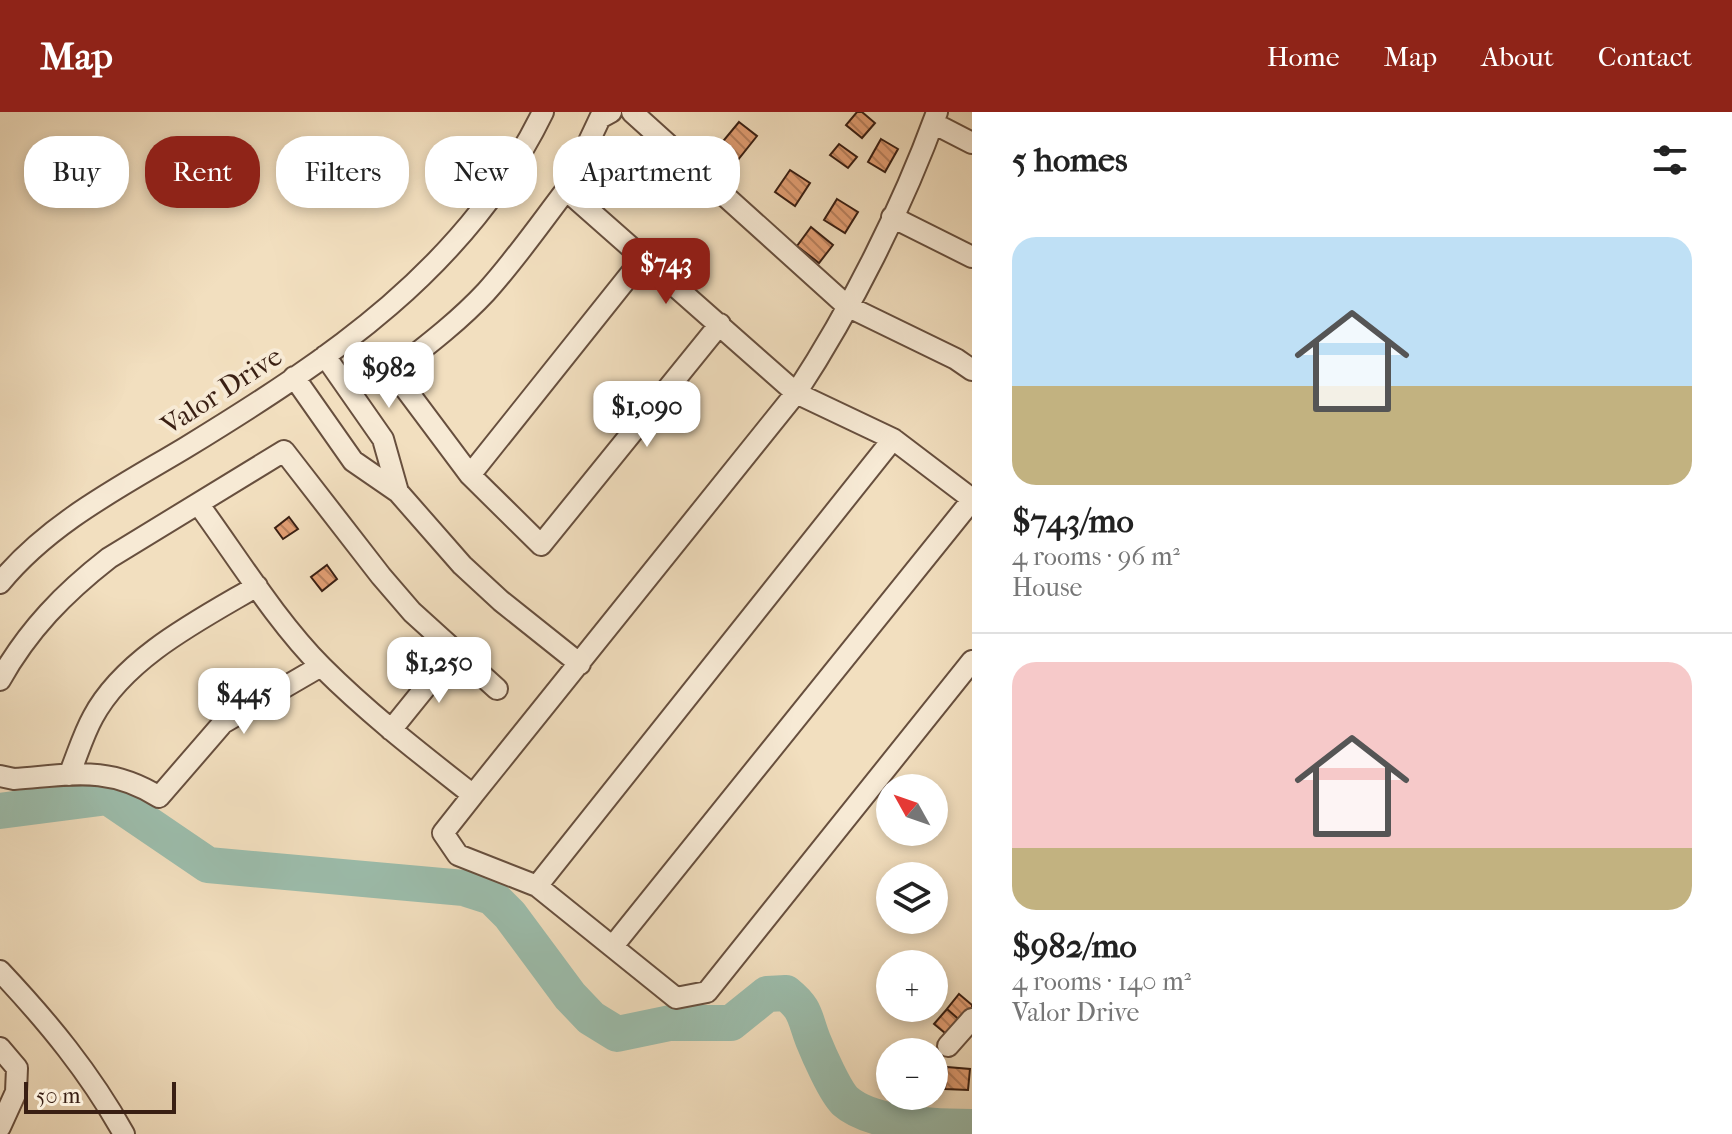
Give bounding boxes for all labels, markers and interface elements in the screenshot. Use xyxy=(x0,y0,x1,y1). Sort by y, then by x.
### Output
text: Map xyxy=(40,34,113,79)
text: Home xyxy=(1267,40,1340,73)
text: Map xyxy=(1384,40,1437,73)
text: About xyxy=(1481,40,1554,73)
text: Contact xyxy=(1598,40,1692,73)
chip: Buy xyxy=(24,136,129,208)
chip: Rent xyxy=(145,136,260,208)
chip: Filters xyxy=(276,136,409,208)
chip: New xyxy=(425,136,537,208)
chip: Apartment xyxy=(553,136,740,208)
icon: filters xyxy=(1648,138,1692,182)
text: 5 homes xyxy=(1012,140,1127,180)
pin: $743 xyxy=(619,238,713,306)
text: $743 xyxy=(640,248,692,279)
icon: home xyxy=(1280,289,1424,433)
street label: Valor Drive xyxy=(154,339,288,442)
pin: $982 xyxy=(342,342,436,410)
text: $982 xyxy=(362,352,416,383)
pin: $1,090 xyxy=(582,381,712,449)
text: $1,090 xyxy=(611,391,683,422)
text: $743/mo xyxy=(1012,501,1134,541)
text: 4 rooms · 96 m² xyxy=(1012,541,1180,572)
text: House xyxy=(1012,572,1082,603)
pin: $1,250 xyxy=(374,637,504,705)
text: $1,250 xyxy=(405,647,473,678)
pin: $445 xyxy=(197,668,291,736)
text: $445 xyxy=(216,678,272,709)
icon: home xyxy=(1280,714,1424,858)
north arrow xyxy=(876,774,948,846)
map controls xyxy=(876,774,948,1110)
button: layers xyxy=(876,862,948,934)
text: $982/mo xyxy=(1012,926,1137,966)
button: + xyxy=(876,950,948,1022)
text: 4 rooms · 140 m² xyxy=(1012,966,1191,997)
text: Valor Drive xyxy=(1012,997,1139,1028)
button: − xyxy=(876,1038,948,1110)
scale bar xyxy=(24,1078,176,1114)
text: 50 m xyxy=(36,1083,81,1109)

